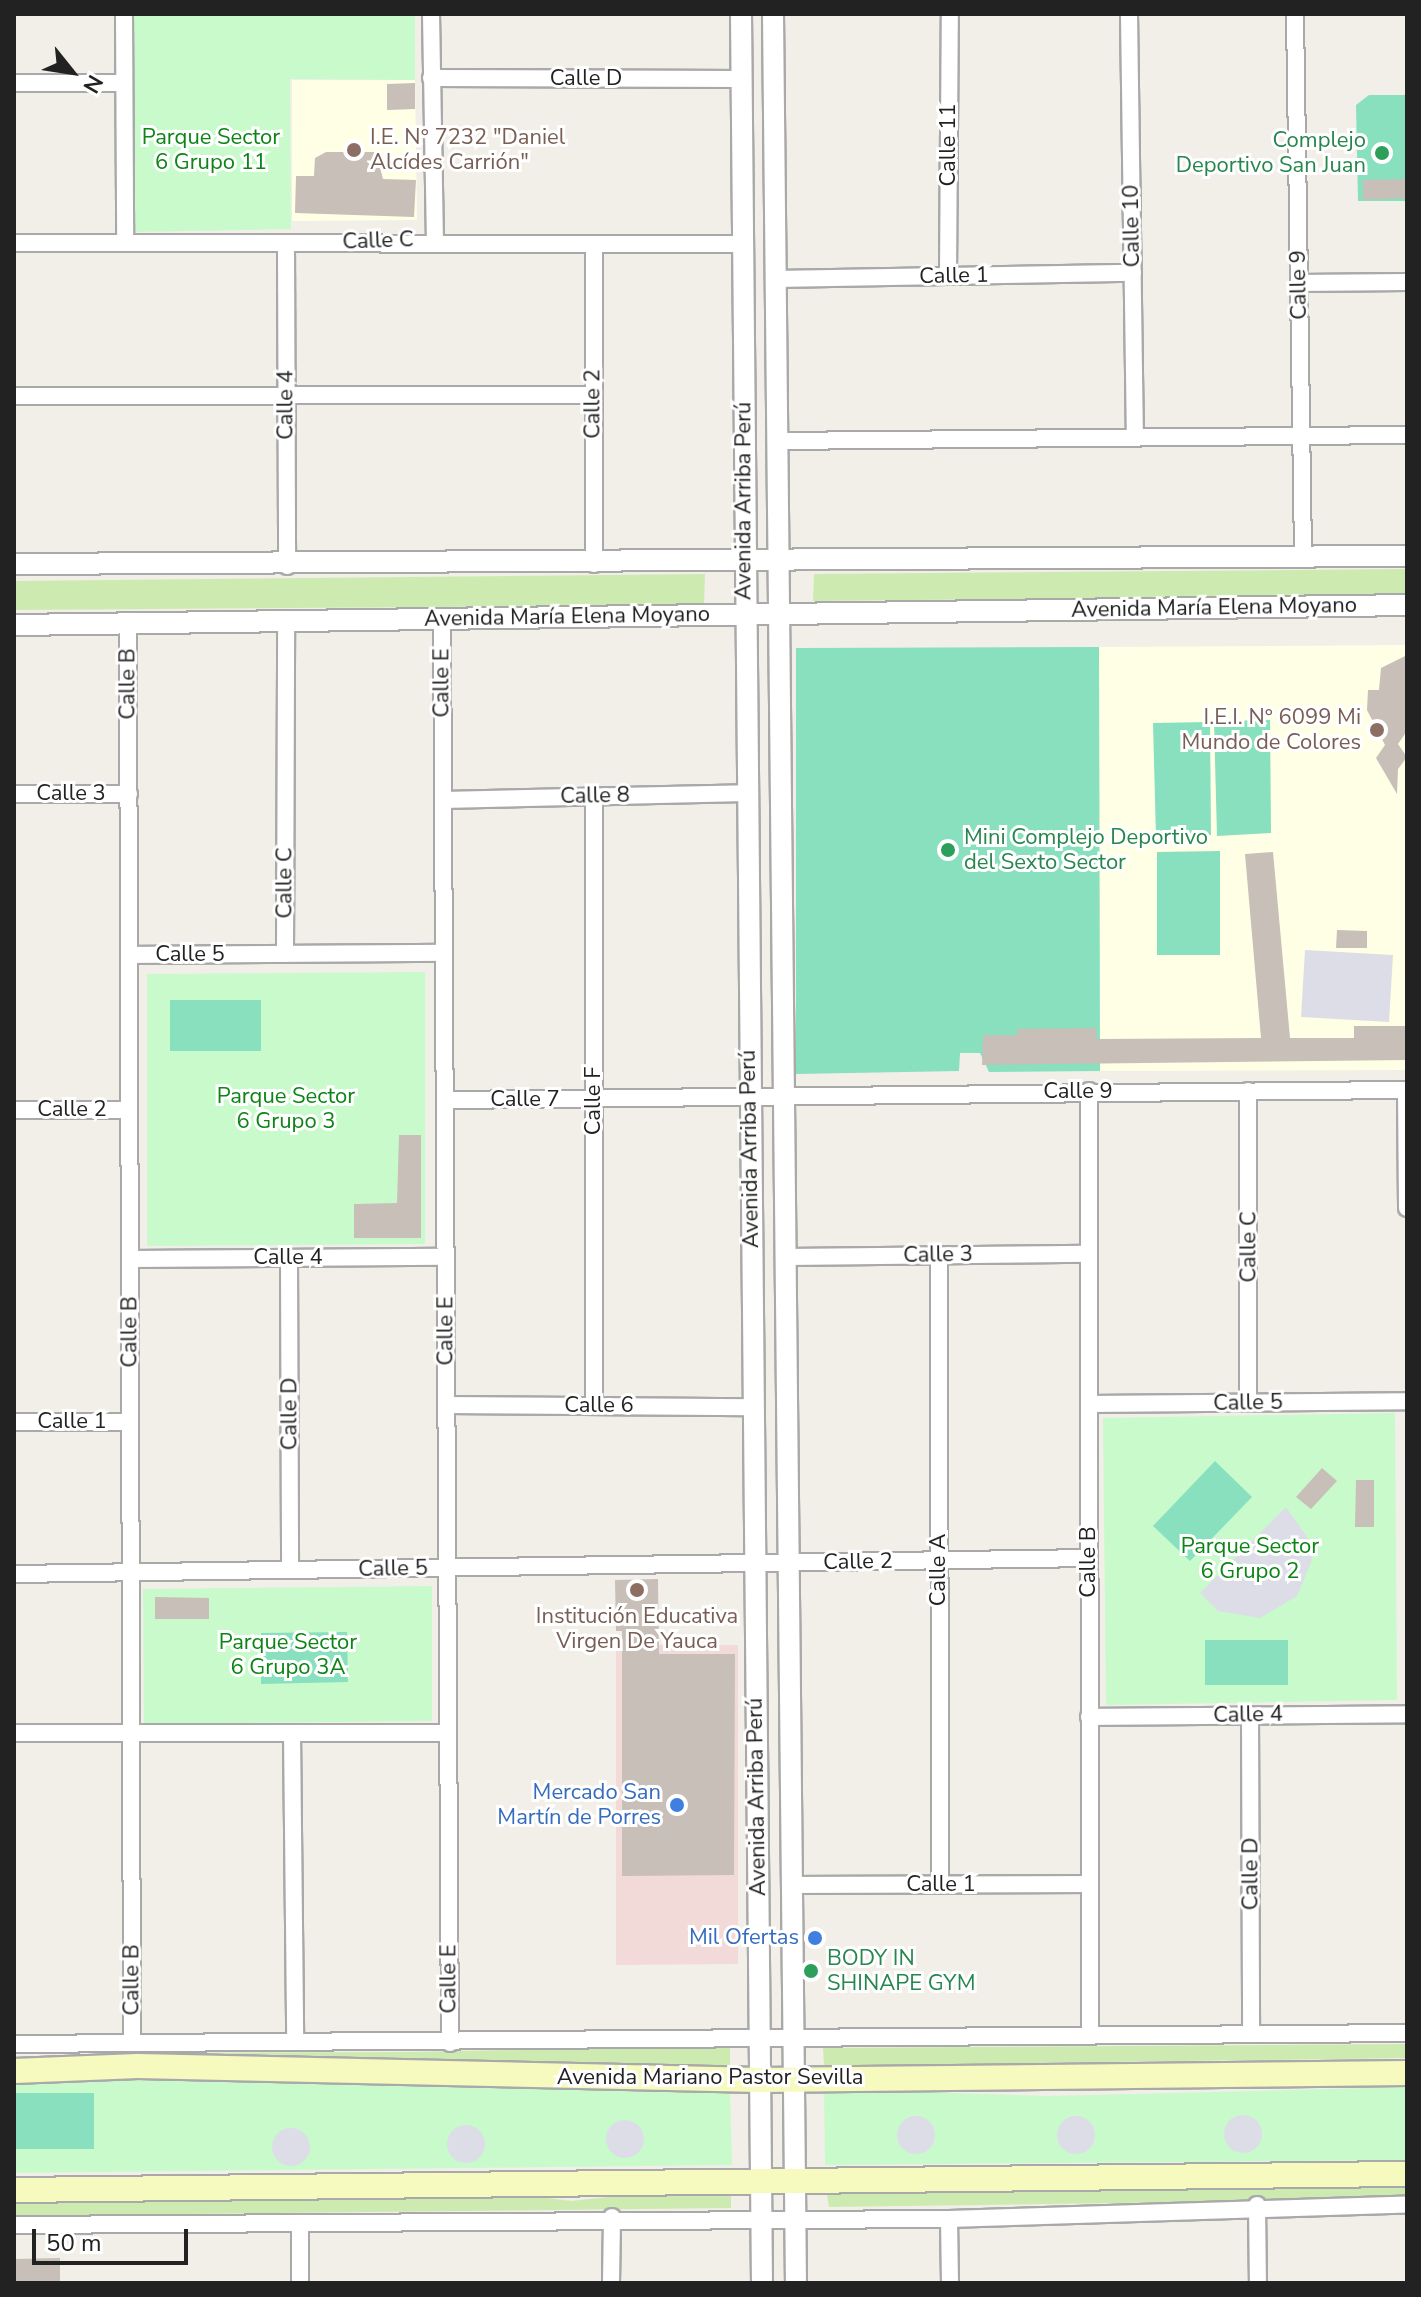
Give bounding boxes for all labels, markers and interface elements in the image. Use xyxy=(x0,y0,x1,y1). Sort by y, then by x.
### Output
north arrow xyxy=(32,32,112,112)
street label: Calle D xyxy=(550,66,622,92)
text: N xyxy=(76,69,110,99)
street label: Calle 11 xyxy=(936,104,962,186)
park label: Parque Sector 6 Grupo 11 xyxy=(142,124,280,176)
place label: I.E. N° 7232 "Daniel Alcídes Carrión" xyxy=(370,124,565,176)
place label: Complejo Deportivo San Juan xyxy=(1176,127,1366,178)
marker: I.E. N° 7232 "Daniel Alcídes Carrión" xyxy=(345,141,363,159)
marker: Complejo Deportivo San Juan xyxy=(1373,144,1391,162)
street label: Calle 10 xyxy=(1118,184,1146,268)
street label: Calle C xyxy=(342,227,414,255)
street label: Calle 9 xyxy=(1285,250,1313,320)
street label: Calle 1 xyxy=(919,262,989,290)
street label: Calle 2 xyxy=(580,369,606,439)
street label: Calle 4 xyxy=(273,370,299,440)
street label: Avenida Arriba Perú xyxy=(731,402,757,600)
street label: Avenida María Elena Moyano xyxy=(1071,592,1357,624)
street label: Avenida María Elena Moyano xyxy=(424,601,710,633)
street label: Calle B xyxy=(115,648,141,720)
street label: Calle E xyxy=(429,648,455,718)
place label: I.E.I. N° 6099 Mi Mundo de Colores xyxy=(1182,704,1361,756)
marker: I.E.I. N° 6099 Mi Mundo de Colores xyxy=(1368,721,1386,739)
street label: Calle 3 xyxy=(36,781,106,807)
street label: Calle 8 xyxy=(560,782,630,810)
place label: Mini Complejo Deportivo del Sexto Sector xyxy=(964,824,1208,876)
marker: Mini Complejo Deportivo del Sexto Sector xyxy=(939,841,957,859)
street label: Calle C xyxy=(272,847,298,919)
street label: Calle 5 xyxy=(155,942,225,968)
street label: Avenida Arriba Perú xyxy=(735,1050,765,1248)
street label: Calle F xyxy=(581,1067,607,1135)
street label: Calle 9 xyxy=(1043,1079,1113,1105)
park label: Parque Sector 6 Grupo 3 xyxy=(217,1083,355,1134)
street label: Calle 7 xyxy=(490,1087,560,1113)
street label: Calle 2 xyxy=(37,1097,107,1123)
street label: Calle C xyxy=(1236,1211,1262,1283)
street label: Calle 3 xyxy=(903,1241,973,1269)
street label: Calle 4 xyxy=(253,1245,323,1271)
street label: Calle B xyxy=(117,1296,143,1368)
street label: Calle E xyxy=(433,1296,459,1366)
street label: Calle D xyxy=(277,1378,303,1450)
street label: Calle 5 xyxy=(1213,1389,1283,1417)
street label: Calle 6 xyxy=(564,1393,634,1419)
street label: Calle 1 xyxy=(37,1409,107,1435)
street label: Calle B xyxy=(1076,1526,1102,1598)
park label: Parque Sector 6 Grupo 2 xyxy=(1181,1533,1319,1584)
street label: Calle A xyxy=(926,1534,952,1606)
street label: Calle 2 xyxy=(823,1548,893,1576)
street label: Calle 5 xyxy=(358,1555,428,1583)
marker: Institución Educativa Virgen De Yauca xyxy=(628,1581,646,1599)
place label: Institución Educativa Virgen De Yauca xyxy=(536,1603,738,1654)
park label: Parque Sector 6 Grupo 3A xyxy=(219,1629,357,1680)
street label: Avenida Arriba Perú xyxy=(742,1698,772,1896)
street label: Calle 4 xyxy=(1213,1701,1283,1729)
place label: Mercado San Martín de Porres xyxy=(497,1779,661,1830)
marker: Mercado San Martín de Porres xyxy=(668,1796,686,1814)
street label: Calle D xyxy=(1238,1838,1264,1910)
street label: Calle 1 xyxy=(906,1872,976,1898)
place label: Mil Ofertas xyxy=(689,1925,799,1951)
marker: Mil Ofertas xyxy=(806,1929,824,1947)
street label: Calle B xyxy=(119,1944,145,2016)
street label: Calle E xyxy=(436,1944,462,2014)
place label: BODY IN SHINAPE GYM xyxy=(827,1945,976,1996)
marker: BODY IN SHINAPE GYM xyxy=(802,1962,820,1980)
street label: Avenida Mariano Pastor Sevilla xyxy=(557,2065,863,2091)
scale bar xyxy=(36,2213,192,2263)
text: 50 m xyxy=(46,2227,102,2259)

